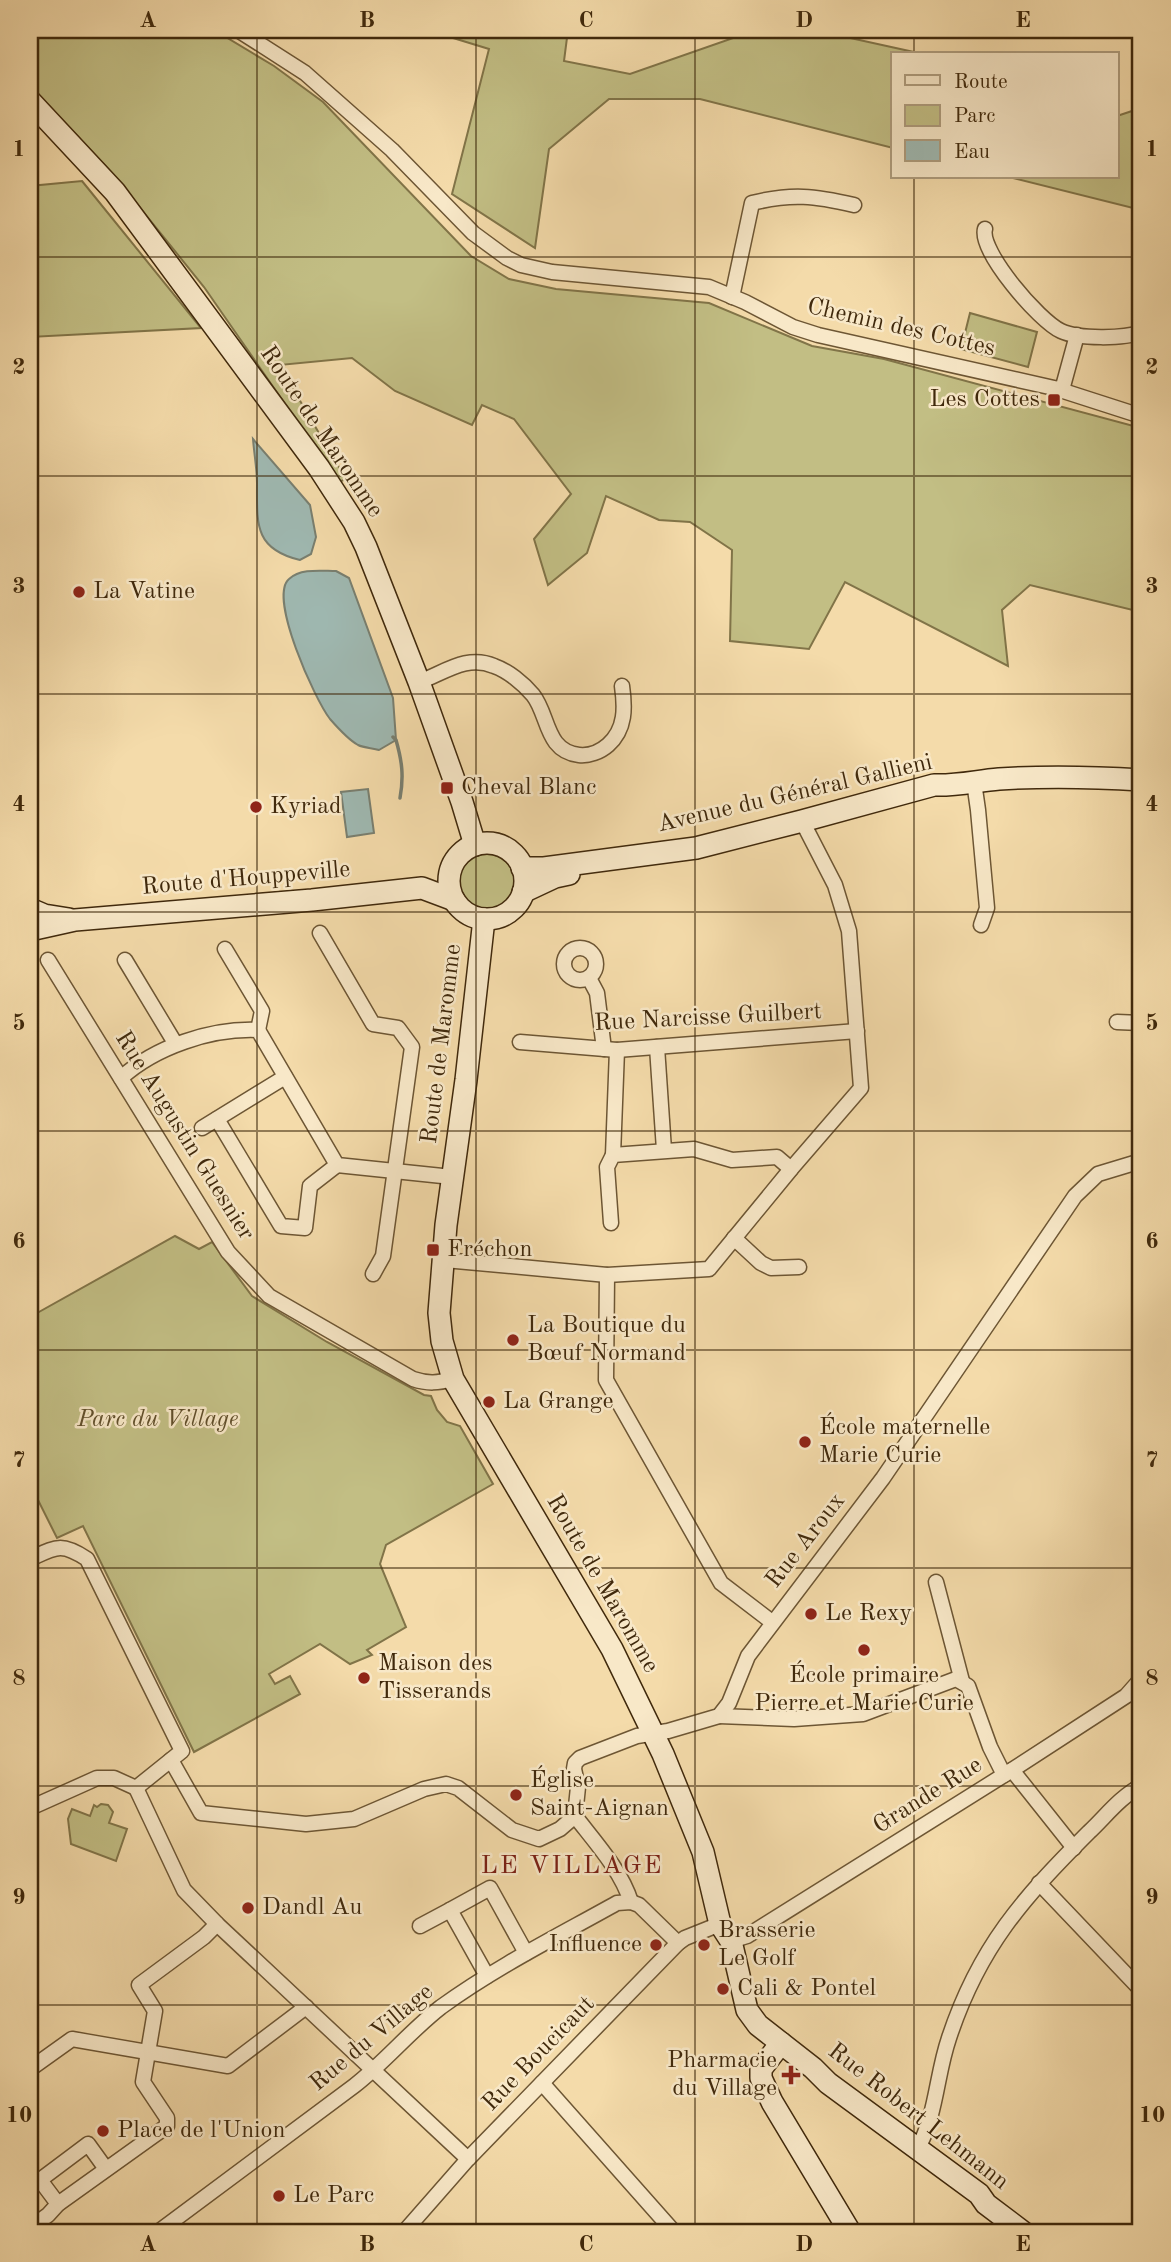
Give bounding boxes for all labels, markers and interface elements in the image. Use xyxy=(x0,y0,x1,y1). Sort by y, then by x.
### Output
text: A xyxy=(139,9,157,32)
text: B xyxy=(359,9,375,32)
text: C xyxy=(578,9,594,32)
text: D xyxy=(795,9,813,32)
text: E xyxy=(1015,9,1031,32)
legend xyxy=(891,52,1118,178)
text: Route xyxy=(954,72,1008,93)
text: Parc xyxy=(954,106,996,127)
text: 1 xyxy=(12,138,26,161)
text: 1 xyxy=(1145,138,1159,161)
text: Eau xyxy=(954,142,990,163)
street label: Chemin des Cottes xyxy=(805,295,997,361)
street label: Route de Maromme xyxy=(255,342,387,522)
text: 2 xyxy=(12,356,26,379)
text: 2 xyxy=(1145,356,1159,379)
place label: Les Cottes xyxy=(930,388,1040,412)
marker: Les Cottes xyxy=(1046,392,1062,408)
text: 3 xyxy=(12,575,26,598)
text: 3 xyxy=(1145,575,1159,598)
place label: La Vatine xyxy=(93,580,195,604)
marker: La Vatine xyxy=(71,584,87,600)
street label: Avenue du Général Gallieni xyxy=(655,751,935,837)
place label: Cheval Blanc xyxy=(461,776,597,800)
marker: Cheval Blanc xyxy=(439,780,455,796)
text: 4 xyxy=(12,793,26,816)
text: 4 xyxy=(1145,793,1159,816)
place label: Kyriad xyxy=(270,795,342,819)
marker: Kyriad xyxy=(248,799,264,815)
street label: Route d'Houppeville xyxy=(141,858,351,900)
street label: Route de Maromme xyxy=(418,943,466,1145)
street label: Rue Narcisse Guilbert xyxy=(593,1000,823,1036)
text: 5 xyxy=(12,1012,26,1035)
text: 5 xyxy=(1145,1012,1159,1035)
street label: Rue Augustin Guesnier xyxy=(110,1027,258,1245)
text: 6 xyxy=(12,1230,26,1253)
text: 6 xyxy=(1145,1230,1159,1253)
place label: Fréchon xyxy=(447,1238,533,1262)
marker: Fréchon xyxy=(425,1242,441,1258)
place label: La Boutique du Bœuf Normand xyxy=(527,1314,686,1366)
marker: La Boutique du Bœuf Normand xyxy=(505,1332,521,1348)
place label: La Grange xyxy=(503,1390,614,1414)
marker: La Grange xyxy=(481,1394,497,1410)
park label: Parc du Village xyxy=(76,1408,239,1432)
place label: École maternelle Marie Curie xyxy=(819,1412,990,1468)
marker: École maternelle Marie Curie xyxy=(797,1434,813,1450)
text: 7 xyxy=(12,1449,26,1472)
text: 7 xyxy=(1145,1449,1159,1472)
street label: Rue Aroux xyxy=(762,1489,850,1593)
street label: Route de Maromme xyxy=(541,1491,663,1677)
place label: Le Rexy xyxy=(825,1602,913,1626)
marker: Le Rexy xyxy=(803,1606,819,1622)
marker: École primaire Pierre et Marie Curie xyxy=(856,1642,872,1658)
place label: Maison des Tisserands xyxy=(378,1652,492,1704)
place label: École primaire Pierre et Marie Curie xyxy=(754,1660,974,1716)
text: 8 xyxy=(12,1667,26,1690)
text: 8 xyxy=(1145,1667,1159,1690)
marker: Maison des Tisserands xyxy=(356,1670,372,1686)
street label: Grande Rue xyxy=(869,1753,987,1839)
place label: Église Saint-Aignan xyxy=(530,1765,669,1821)
marker: Église Saint-Aignan xyxy=(508,1787,524,1803)
district label: LE VILLAGE xyxy=(480,1853,664,1879)
text: 9 xyxy=(12,1886,26,1909)
text: 9 xyxy=(1145,1886,1159,1909)
place label: Dandl Au xyxy=(262,1896,363,1920)
marker: Dandl Au xyxy=(240,1900,256,1916)
place label: Brasserie Le Golf xyxy=(718,1919,816,1971)
place label: Influence xyxy=(549,1933,642,1957)
marker: Influence xyxy=(648,1937,664,1953)
marker: Brasserie Le Golf xyxy=(696,1937,712,1953)
place label: Cali & Pontel xyxy=(737,1977,876,2001)
street label: Rue du Village xyxy=(306,1980,438,2096)
marker: Cali & Pontel xyxy=(715,1981,731,1997)
street label: Rue Boucicaut xyxy=(478,1992,600,2116)
street label: Rue Robert Lehmann xyxy=(823,2039,1013,2195)
place label: Pharmacie du Village xyxy=(667,2049,777,2101)
marker: Pharmacie du Village xyxy=(783,2067,799,2083)
text: 10 xyxy=(6,2104,32,2127)
text: 10 xyxy=(1139,2104,1165,2127)
place label: Place de l'Union xyxy=(117,2119,285,2143)
marker: Place de l'Union xyxy=(95,2123,111,2139)
place label: Le Parc xyxy=(293,2184,374,2208)
marker: Le Parc xyxy=(271,2188,287,2204)
text: A xyxy=(139,2233,157,2256)
text: B xyxy=(359,2233,375,2256)
text: C xyxy=(578,2233,594,2256)
text: D xyxy=(795,2233,813,2256)
text: E xyxy=(1015,2233,1031,2256)

